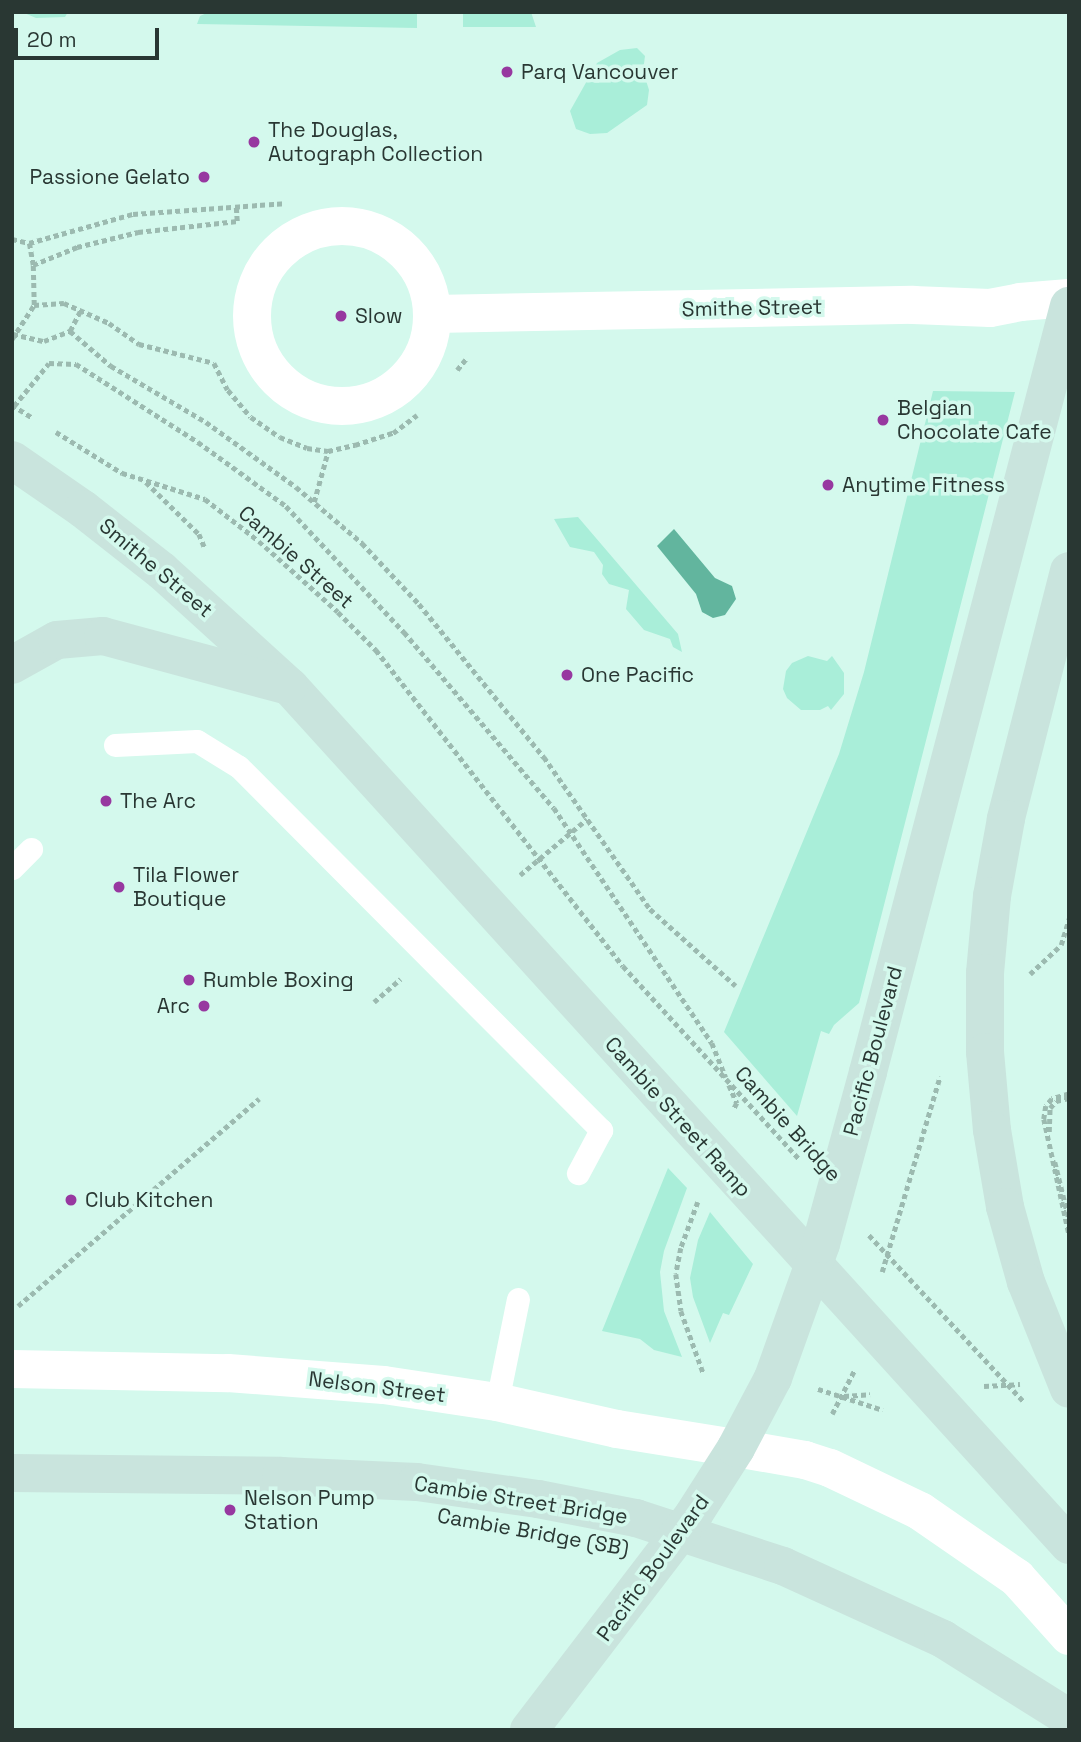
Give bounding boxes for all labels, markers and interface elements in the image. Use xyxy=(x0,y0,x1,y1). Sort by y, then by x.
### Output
scale bar xyxy=(18,14,163,58)
text: 20 m xyxy=(27,26,77,53)
place label: Parq Vancouver xyxy=(521,59,679,85)
marker: Parq Vancouver xyxy=(499,64,515,80)
place label: The Douglas, Autograph Collection xyxy=(268,117,483,167)
marker: The Douglas, Autograph Collection xyxy=(246,134,262,150)
place label: Passione Gelato xyxy=(30,164,190,190)
marker: Passione Gelato xyxy=(196,169,212,185)
street label: Smithe Street xyxy=(681,294,823,322)
place label: Slow xyxy=(355,303,403,329)
marker: Slow xyxy=(333,308,349,324)
place label: Belgian Chocolate Cafe xyxy=(897,395,1052,445)
marker: Belgian Chocolate Cafe xyxy=(875,412,891,428)
place label: Anytime Fitness xyxy=(842,472,1005,498)
marker: Anytime Fitness xyxy=(820,477,836,493)
street label: Cambie Street xyxy=(233,500,359,614)
street label: Smithe Street xyxy=(94,513,218,623)
place label: One Pacific xyxy=(581,662,694,688)
marker: One Pacific xyxy=(559,667,575,683)
place label: The Arc xyxy=(120,788,196,814)
marker: The Arc xyxy=(98,793,114,809)
place label: Tila Flower Boutique xyxy=(133,862,239,912)
marker: Tila Flower Boutique xyxy=(111,879,127,895)
street label: Pacific Boulevard xyxy=(838,963,908,1139)
place label: Rumble Boxing xyxy=(203,967,354,993)
marker: Rumble Boxing xyxy=(181,972,197,988)
place label: Arc xyxy=(157,993,190,1019)
marker: Arc xyxy=(196,998,212,1014)
street label: Cambie Street Ramp xyxy=(600,1032,756,1202)
street label: Cambie Bridge xyxy=(730,1061,846,1187)
place label: Club Kitchen xyxy=(85,1187,213,1213)
marker: Club Kitchen xyxy=(63,1192,79,1208)
street label: Nelson Street xyxy=(307,1366,447,1408)
street label: Cambie Street Bridge xyxy=(412,1471,630,1529)
place label: Nelson Pump Station xyxy=(244,1485,375,1535)
street label: Pacific Boulevard xyxy=(591,1490,715,1646)
marker: Nelson Pump Station xyxy=(222,1502,238,1518)
street label: Cambie Bridge (SB) xyxy=(435,1503,631,1561)

